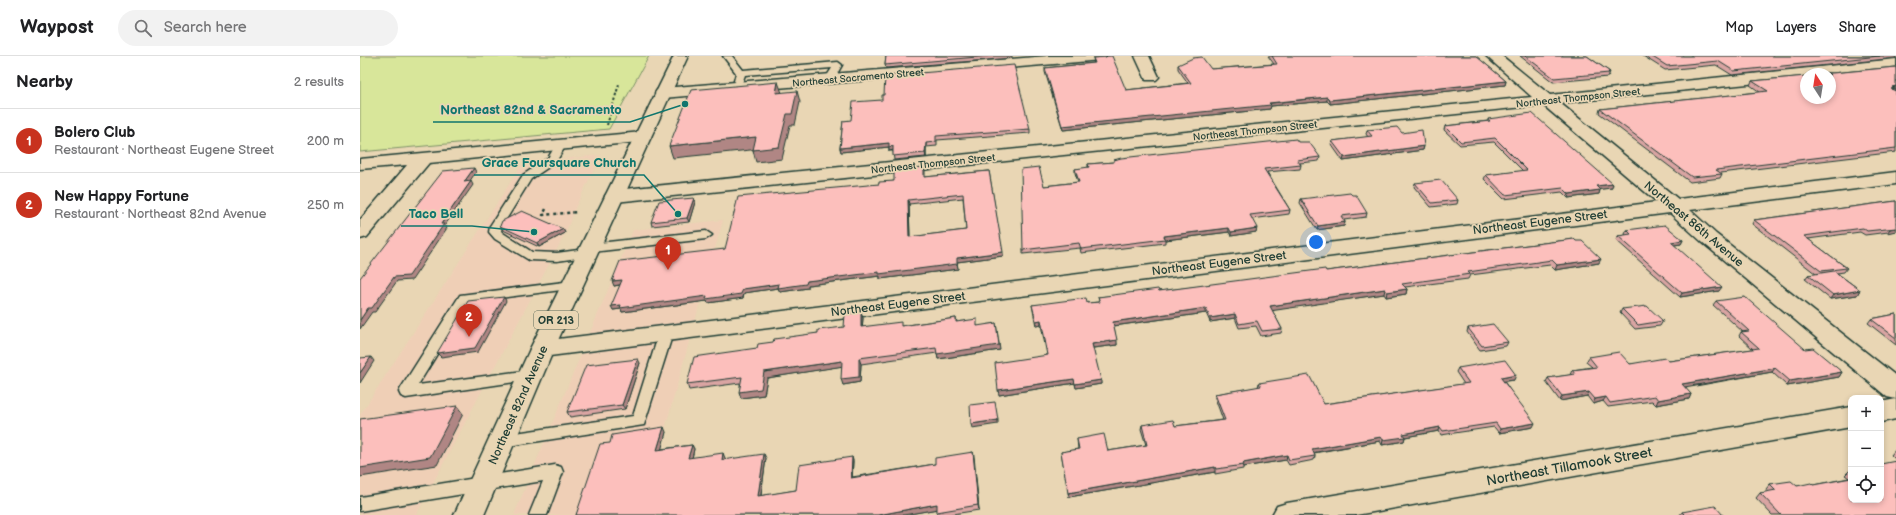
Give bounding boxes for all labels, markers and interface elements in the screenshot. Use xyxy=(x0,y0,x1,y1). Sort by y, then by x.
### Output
search box xyxy=(118,10,398,46)
text: Waypost xyxy=(20,16,94,39)
icon: search xyxy=(132,17,154,39)
text: Search here xyxy=(164,18,247,37)
text: Map xyxy=(1725,19,1753,36)
text: Layers xyxy=(1775,19,1817,36)
text: Share xyxy=(1839,19,1876,36)
street label: Northeast Sacramento Street xyxy=(792,66,924,90)
north arrow xyxy=(1800,68,1836,104)
text: Nearby xyxy=(16,72,73,92)
text: 2 results xyxy=(294,74,344,90)
street label: Northeast Thompson Street xyxy=(1515,86,1641,110)
callout: Northeast 82nd & Sacramento xyxy=(433,97,630,122)
text: Northeast 82nd & Sacramento xyxy=(440,102,622,118)
street label: Northeast Thompson Street xyxy=(1192,119,1318,143)
text: Bolero Club xyxy=(54,123,135,142)
text: 1 xyxy=(26,133,32,149)
text: 200 m xyxy=(307,133,344,149)
text: Restaurant · Northeast Eugene Street xyxy=(54,142,274,158)
callout: Grace Foursquare Church xyxy=(474,150,644,175)
street label: Northeast Thompson Street xyxy=(870,152,996,176)
text: Grace Foursquare Church xyxy=(482,155,636,171)
street label: Northeast 86th Avenue xyxy=(1641,178,1747,270)
text: New Happy Fortune xyxy=(54,187,189,206)
text: 2 xyxy=(25,197,33,213)
text: 250 m xyxy=(307,197,344,213)
callout: Taco Bell xyxy=(401,201,472,226)
text: Restaurant · Northeast 82nd Avenue xyxy=(54,206,267,222)
text: Taco Bell xyxy=(409,206,463,222)
street label: Northeast Eugene Street xyxy=(1472,207,1609,238)
your location xyxy=(1306,232,1326,252)
pin: 1 xyxy=(655,237,681,270)
street label: Northeast Eugene Street xyxy=(1151,248,1288,279)
street label: Northeast Eugene Street xyxy=(830,289,967,320)
pin: 2 xyxy=(456,304,482,337)
road number: OR 213 xyxy=(534,311,578,329)
street label: Northeast 82nd Avenue xyxy=(485,343,551,467)
map controls xyxy=(1848,395,1884,503)
button: + xyxy=(1848,395,1884,431)
button: − xyxy=(1848,431,1884,467)
street label: Northeast Tillamook Street xyxy=(1485,443,1654,489)
button: locate xyxy=(1848,467,1884,503)

